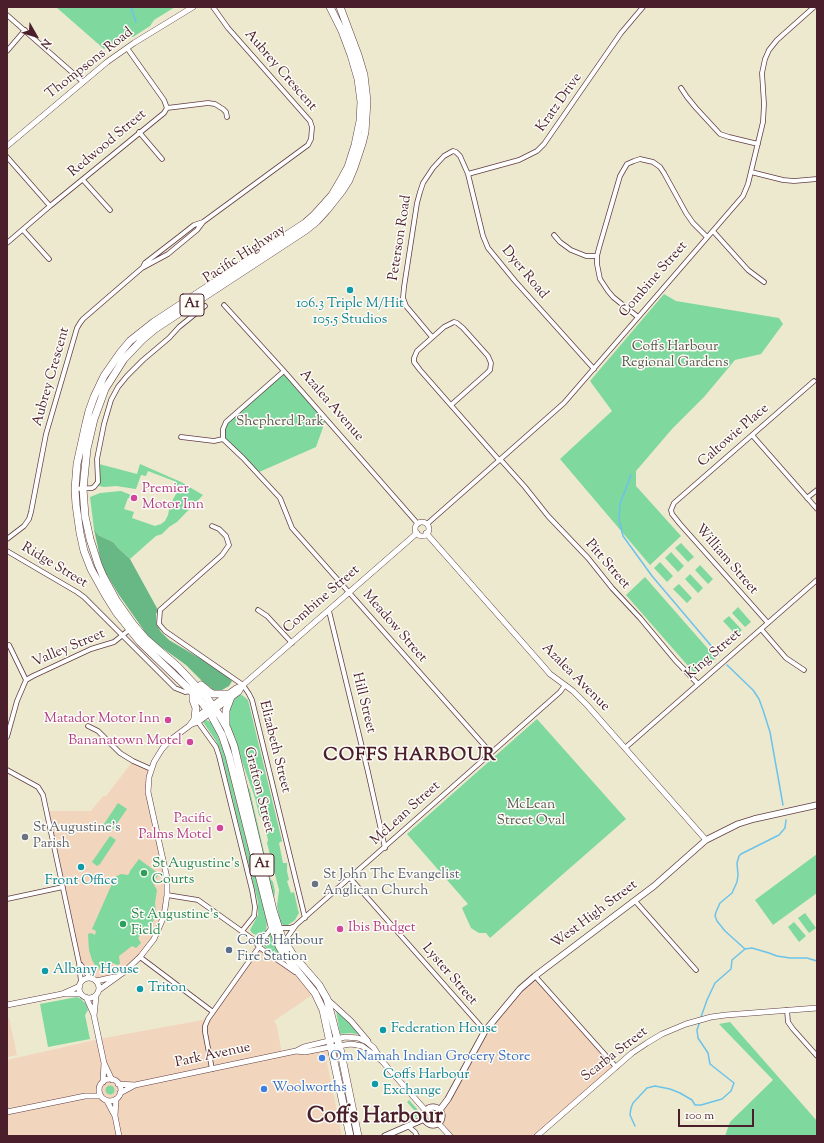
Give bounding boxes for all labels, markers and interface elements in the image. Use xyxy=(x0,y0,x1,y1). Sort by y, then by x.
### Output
north arrow xyxy=(16,16,56,56)
street label: Thompsons Road xyxy=(43,25,137,103)
street label: Aubrey Crescent xyxy=(240,27,320,115)
text: N xyxy=(36,35,54,52)
street label: Kratz Drive xyxy=(534,70,586,136)
street label: Redwood Street xyxy=(66,107,150,181)
street label: Peterson Road xyxy=(386,194,416,282)
street label: Pacific Highway xyxy=(201,222,289,288)
street label: Combine Street xyxy=(616,238,692,322)
street label: Dyer Road xyxy=(497,243,551,303)
marker: 106.3 Triple M/Hit 105.5 Studios xyxy=(345,285,355,295)
road number: A1 xyxy=(180,294,204,316)
place label: 106.3 Triple M/Hit 105.5 Studios xyxy=(296,297,404,330)
street label: Aubrey Crescent xyxy=(30,326,74,428)
park label: Coffs Harbour Regional Gardens xyxy=(621,340,729,372)
street label: Azalea Avenue xyxy=(295,367,367,445)
street label: Caltowie Place xyxy=(695,401,773,471)
park label: Shepherd Park xyxy=(236,415,324,431)
place label: Premier Motor Inn xyxy=(142,482,204,514)
marker: Premier Motor Inn xyxy=(129,493,139,503)
street label: William Street xyxy=(691,521,761,599)
street label: Pitt Street xyxy=(581,537,633,593)
street label: Ridge Street xyxy=(18,540,90,592)
street label: Combine Street xyxy=(280,562,364,638)
street label: Meadow Street xyxy=(358,588,430,666)
street label: Valley Street xyxy=(30,626,108,672)
street label: King Street xyxy=(683,626,745,684)
street label: Azalea Avenue xyxy=(537,640,613,716)
street label: Hill Street xyxy=(347,671,379,735)
street label: Elizabeth Street xyxy=(254,699,294,795)
place label: Matador Motor Inn xyxy=(44,712,160,728)
marker: Matador Motor Inn xyxy=(163,715,173,725)
place label: Bananatown Motel xyxy=(68,734,182,750)
marker: Bananatown Motel xyxy=(185,737,195,747)
street label: Grafton Street xyxy=(239,745,277,835)
district label: COFFS HARBOUR xyxy=(323,746,497,768)
street label: McLean Street xyxy=(368,778,444,850)
park label: McLean Street Oval xyxy=(497,798,565,830)
place label: Pacific Palms Motel xyxy=(138,812,212,844)
place label: St Augustine's Parish xyxy=(33,821,120,854)
marker: Pacific Palms Motel xyxy=(215,823,225,833)
marker: St Augustine's Parish xyxy=(20,832,30,842)
road number: A1 xyxy=(250,854,274,876)
place label: St Augustine's Courts xyxy=(152,857,239,890)
marker: Front Office xyxy=(76,862,86,872)
marker: St Augustine's Courts xyxy=(139,868,149,878)
place label: St John The Evangelist Anglican Church xyxy=(323,868,459,900)
place label: Front Office xyxy=(45,874,117,890)
street label: West High Street xyxy=(549,877,641,953)
marker: St John The Evangelist Anglican Church xyxy=(310,879,320,889)
place label: St Augustine's Field xyxy=(131,908,218,940)
marker: St Augustine's Field xyxy=(118,919,128,929)
place label: Ibis Budget xyxy=(348,921,416,937)
marker: Ibis Budget xyxy=(335,924,345,934)
place label: Coffs Harbour Fire Station xyxy=(237,934,324,966)
street label: Lyster Street xyxy=(418,941,480,1009)
marker: Coffs Harbour Fire Station xyxy=(224,945,234,955)
place label: Albany House xyxy=(53,963,139,979)
marker: Albany House xyxy=(40,966,50,976)
place label: Triton xyxy=(148,981,186,997)
marker: Triton xyxy=(135,984,145,994)
place label: Federation House xyxy=(391,1022,497,1038)
street label: Scarba Street xyxy=(579,1024,651,1086)
marker: Federation House xyxy=(378,1025,388,1035)
street label: Park Avenue xyxy=(174,1040,252,1072)
place label: Om Namah Indian Grocery Store xyxy=(330,1050,531,1066)
marker: Om Namah Indian Grocery Store xyxy=(317,1053,327,1063)
place label: Coffs Harbour Exchange xyxy=(383,1068,470,1100)
marker: Coffs Harbour Exchange xyxy=(370,1079,380,1089)
place label: Woolworths xyxy=(272,1081,347,1097)
marker: Woolworths xyxy=(259,1084,269,1094)
scale bar xyxy=(680,1101,756,1127)
district label: Coffs Harbour xyxy=(307,1105,443,1131)
text: 100 m xyxy=(685,1107,714,1125)

